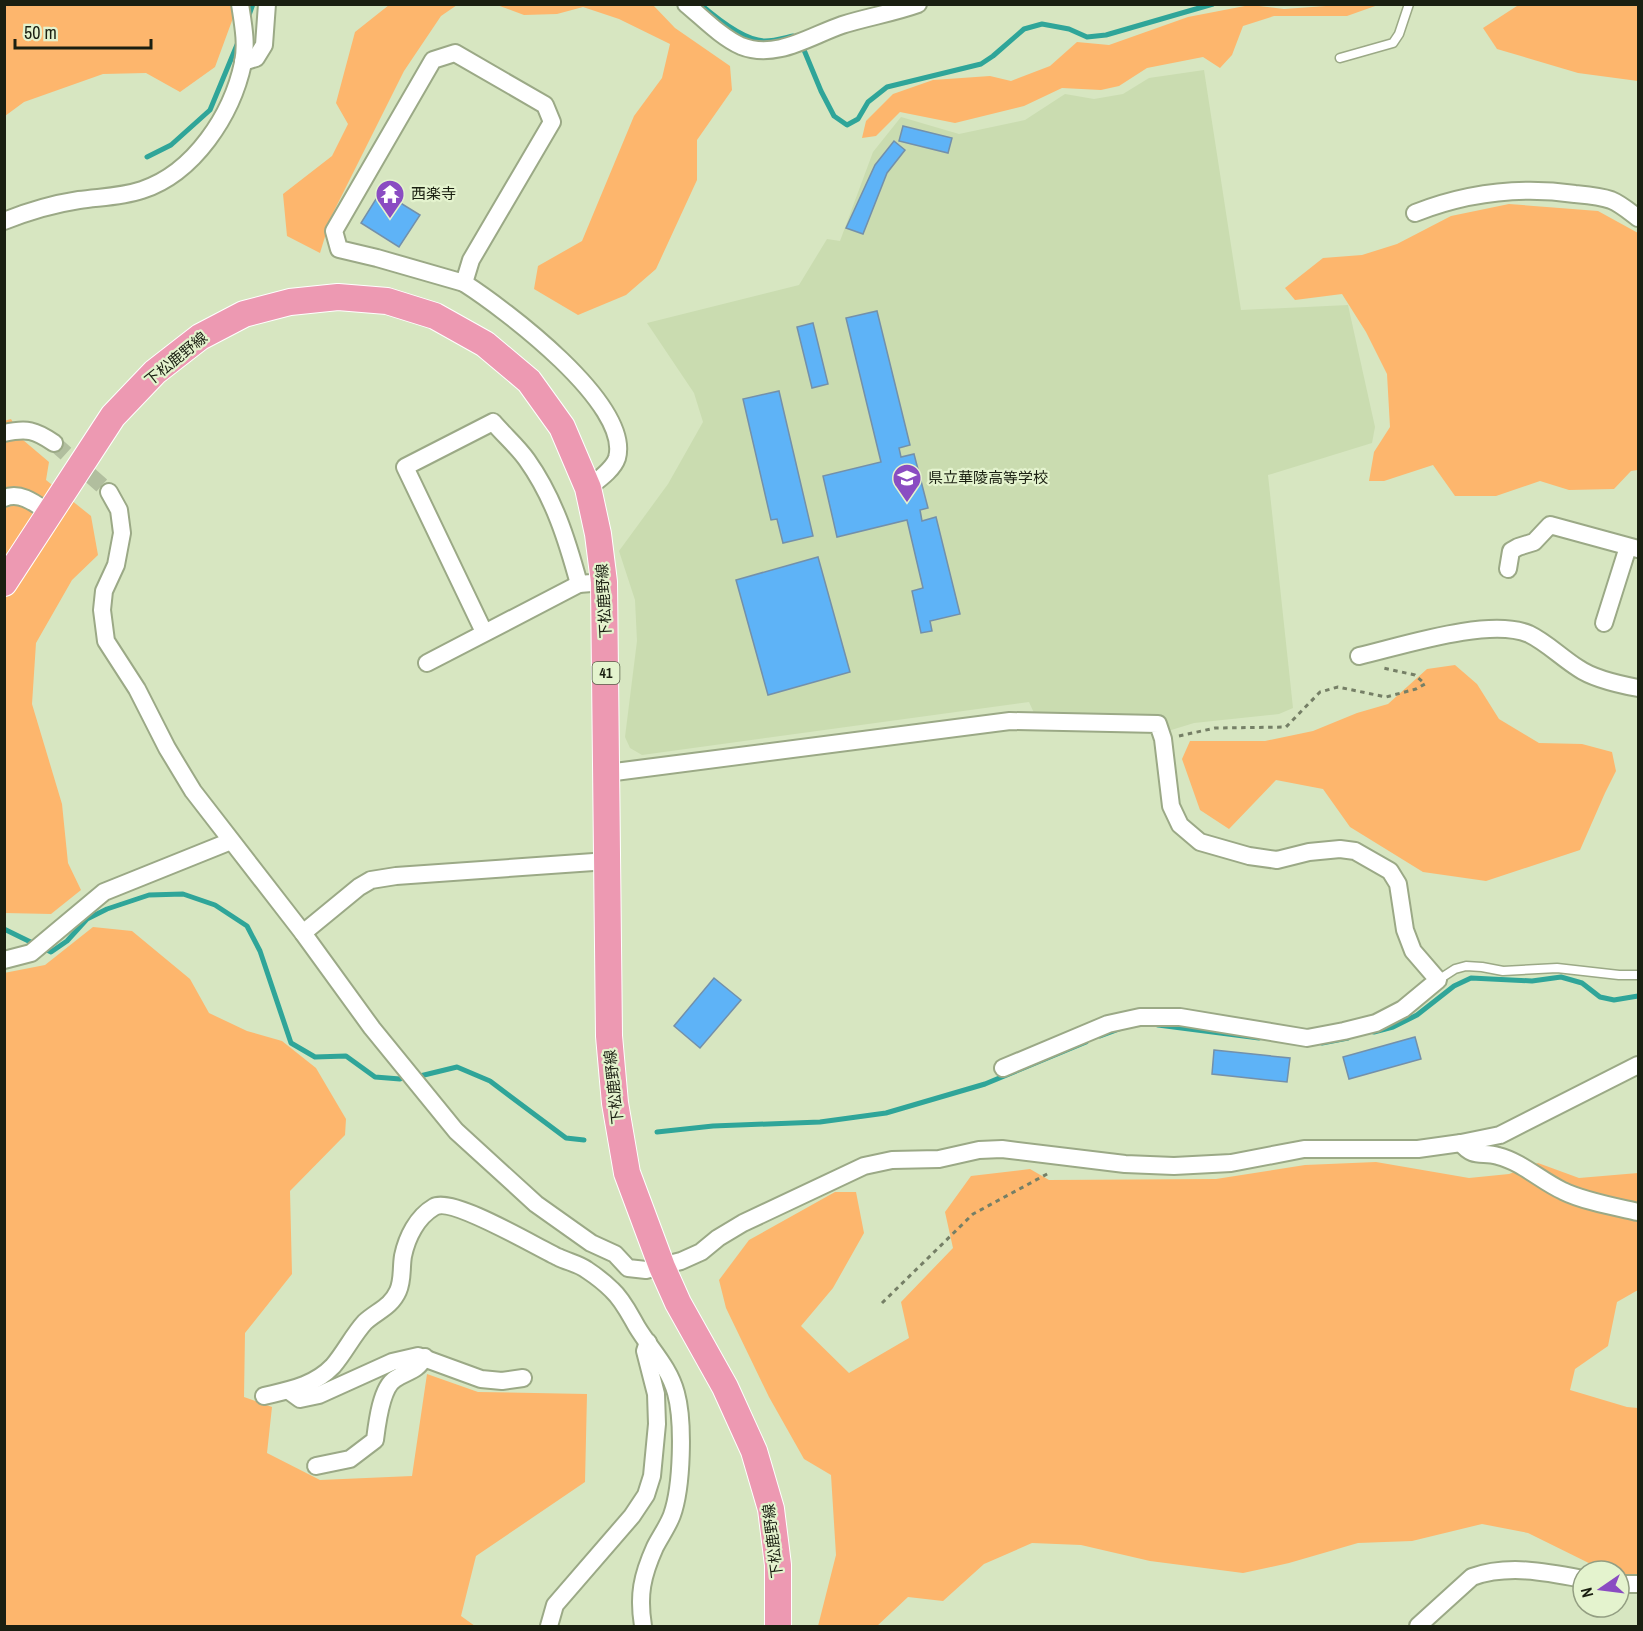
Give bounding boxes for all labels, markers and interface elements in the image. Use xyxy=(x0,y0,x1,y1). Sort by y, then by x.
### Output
scale bar xyxy=(15,12,152,50)
text: 50 m xyxy=(24,20,57,45)
temple icon: 西楽寺 xyxy=(374,178,406,220)
place label: 西楽寺 xyxy=(411,183,456,204)
street label: 下松鹿野線 xyxy=(140,327,211,390)
school or university icon: 県立華陵高等学校 xyxy=(891,462,923,504)
place label: 県立華陵高等学校 xyxy=(928,467,1048,488)
street label: 下松鹿野線 xyxy=(591,563,616,639)
road number: 41 xyxy=(592,662,620,684)
street label: 下松鹿野線 xyxy=(599,1049,628,1125)
street label: 下松鹿野線 xyxy=(758,1503,787,1580)
north arrow xyxy=(1571,1559,1631,1619)
text: N xyxy=(1575,1585,1598,1600)

